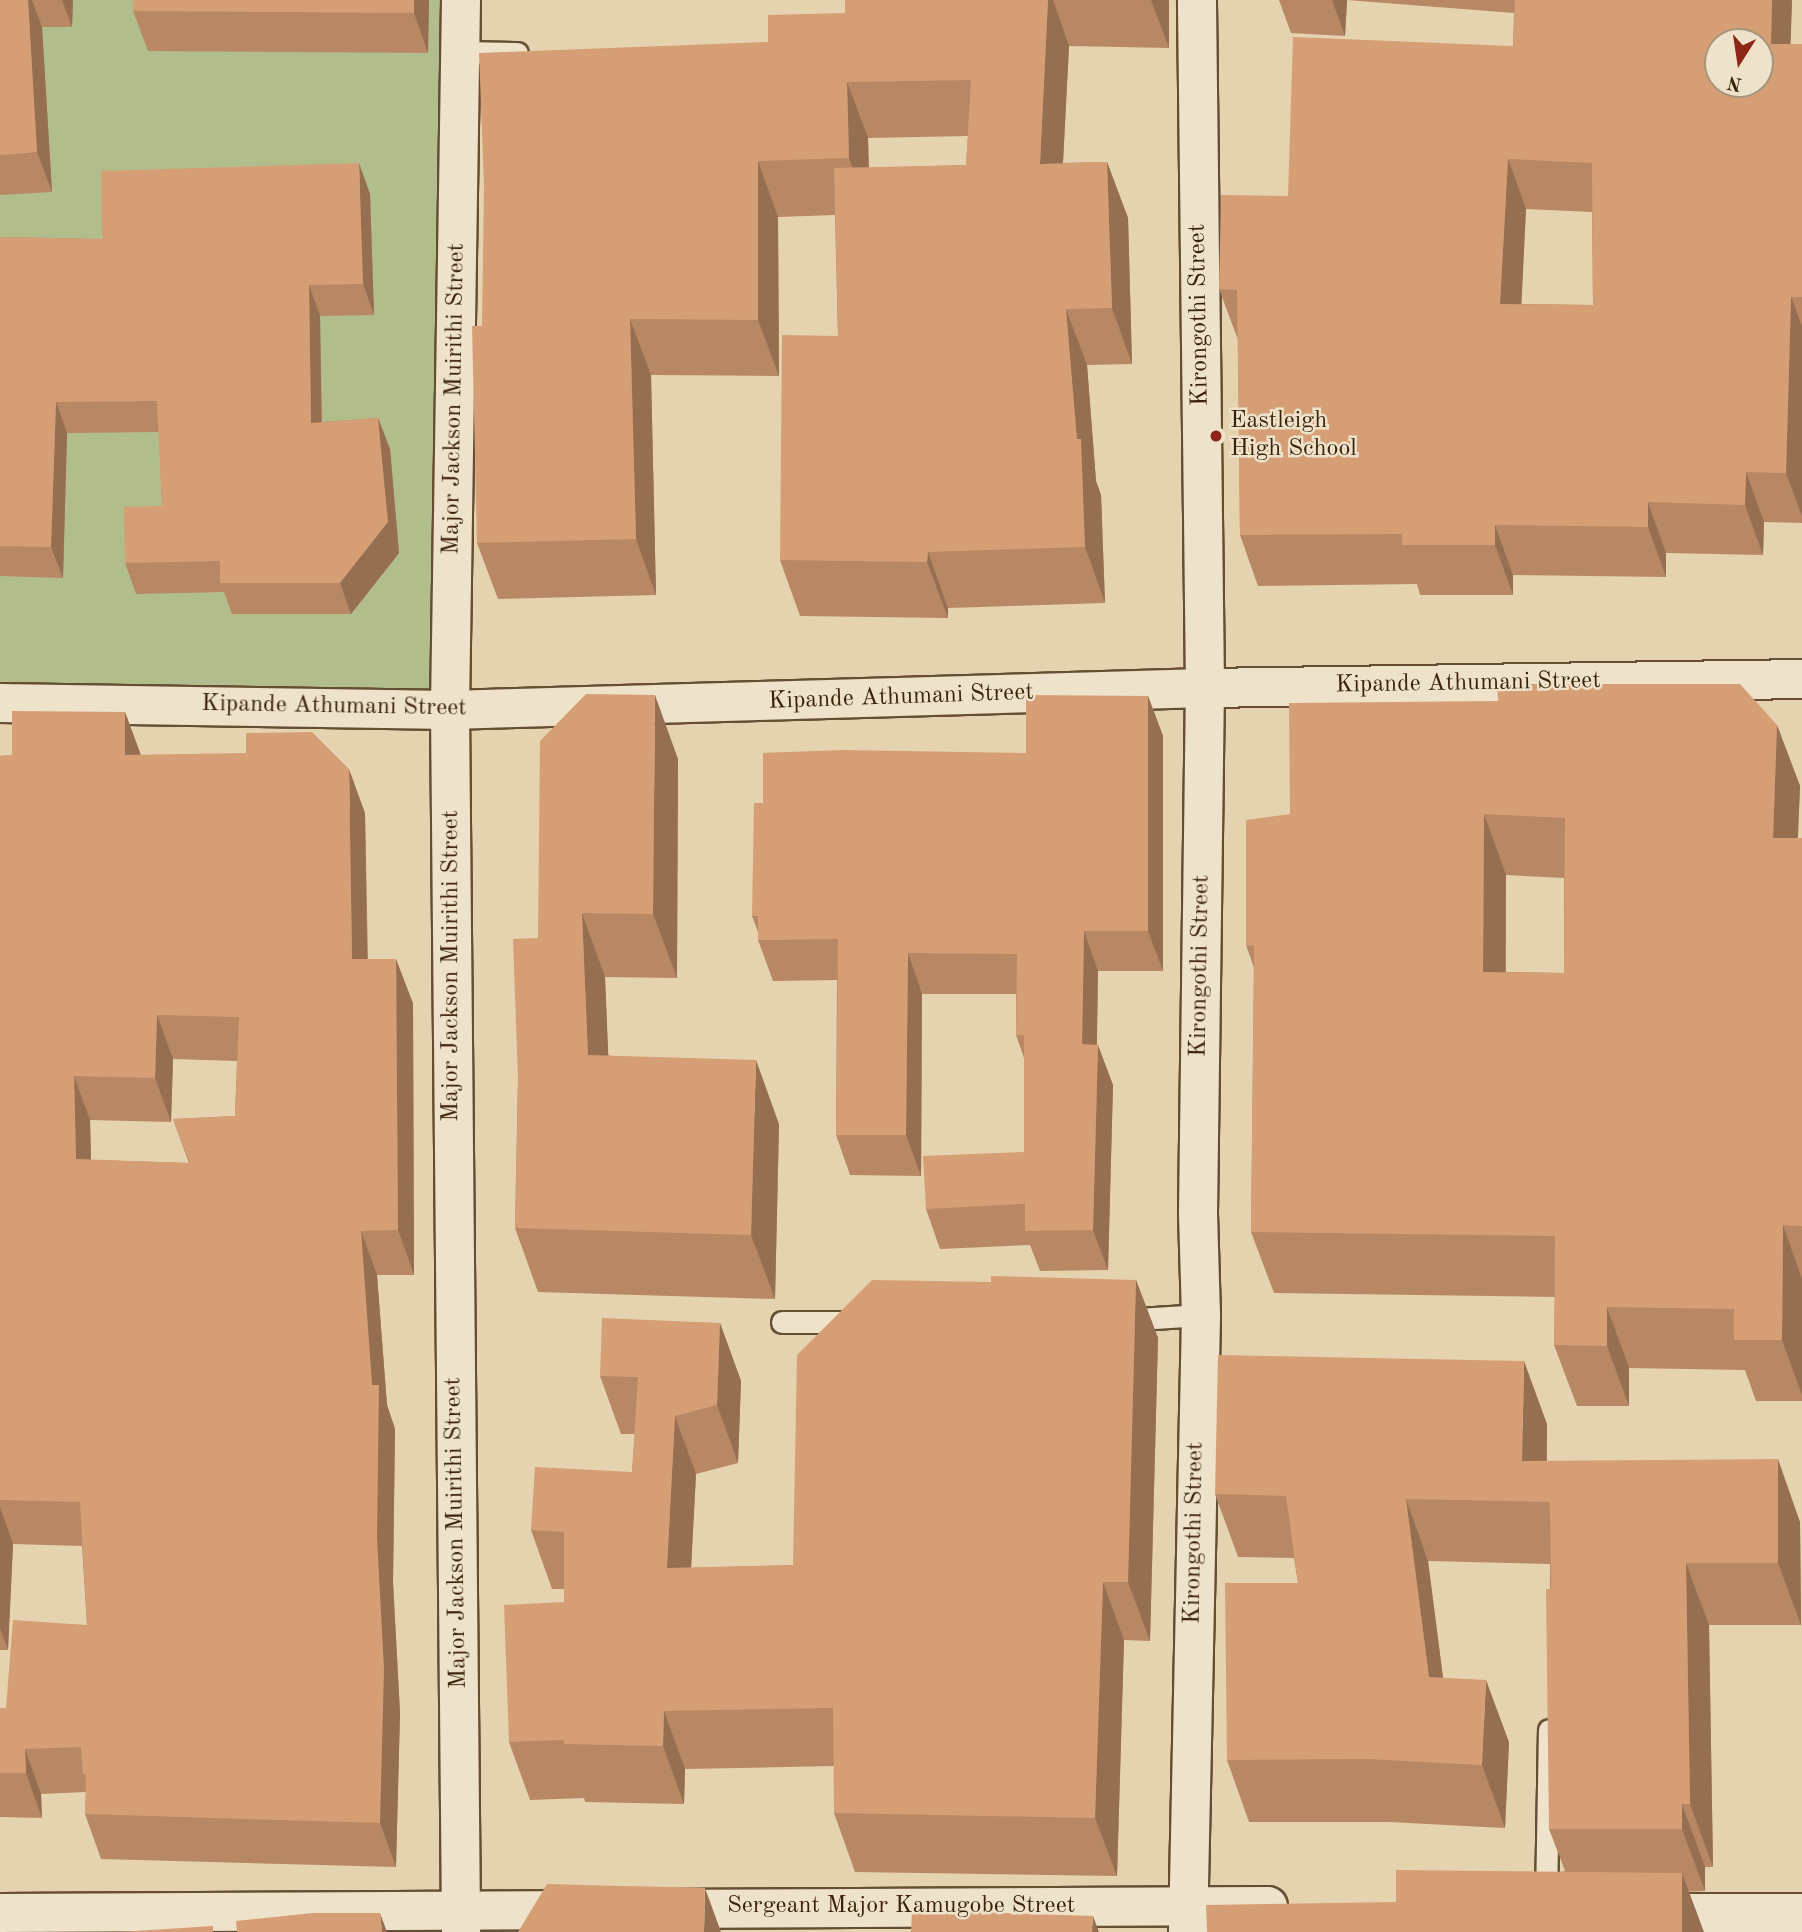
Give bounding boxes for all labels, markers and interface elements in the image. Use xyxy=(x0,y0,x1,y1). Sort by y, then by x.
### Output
north arrow xyxy=(1704,28,1774,98)
text: N xyxy=(1726,71,1744,93)
street label: Kirongothi Street xyxy=(1184,224,1216,406)
street label: Major Jackson Muirithi Street xyxy=(438,243,472,555)
place label: Eastleigh High School xyxy=(1230,408,1357,464)
marker: Eastleigh High School xyxy=(1208,428,1224,444)
street label: Kipande Athumani Street xyxy=(1335,667,1601,701)
street label: Kipande Athumani Street xyxy=(768,679,1034,717)
street label: Kipande Athumani Street xyxy=(201,690,467,724)
street label: Major Jackson Muirithi Street xyxy=(438,810,466,1122)
street label: Kirongothi Street xyxy=(1185,875,1217,1057)
street label: Major Jackson Muirithi Street xyxy=(440,1377,474,1689)
street label: Kirongothi Street xyxy=(1179,1442,1211,1624)
street label: Sergeant Major Kamugobe Street xyxy=(727,1893,1075,1921)

